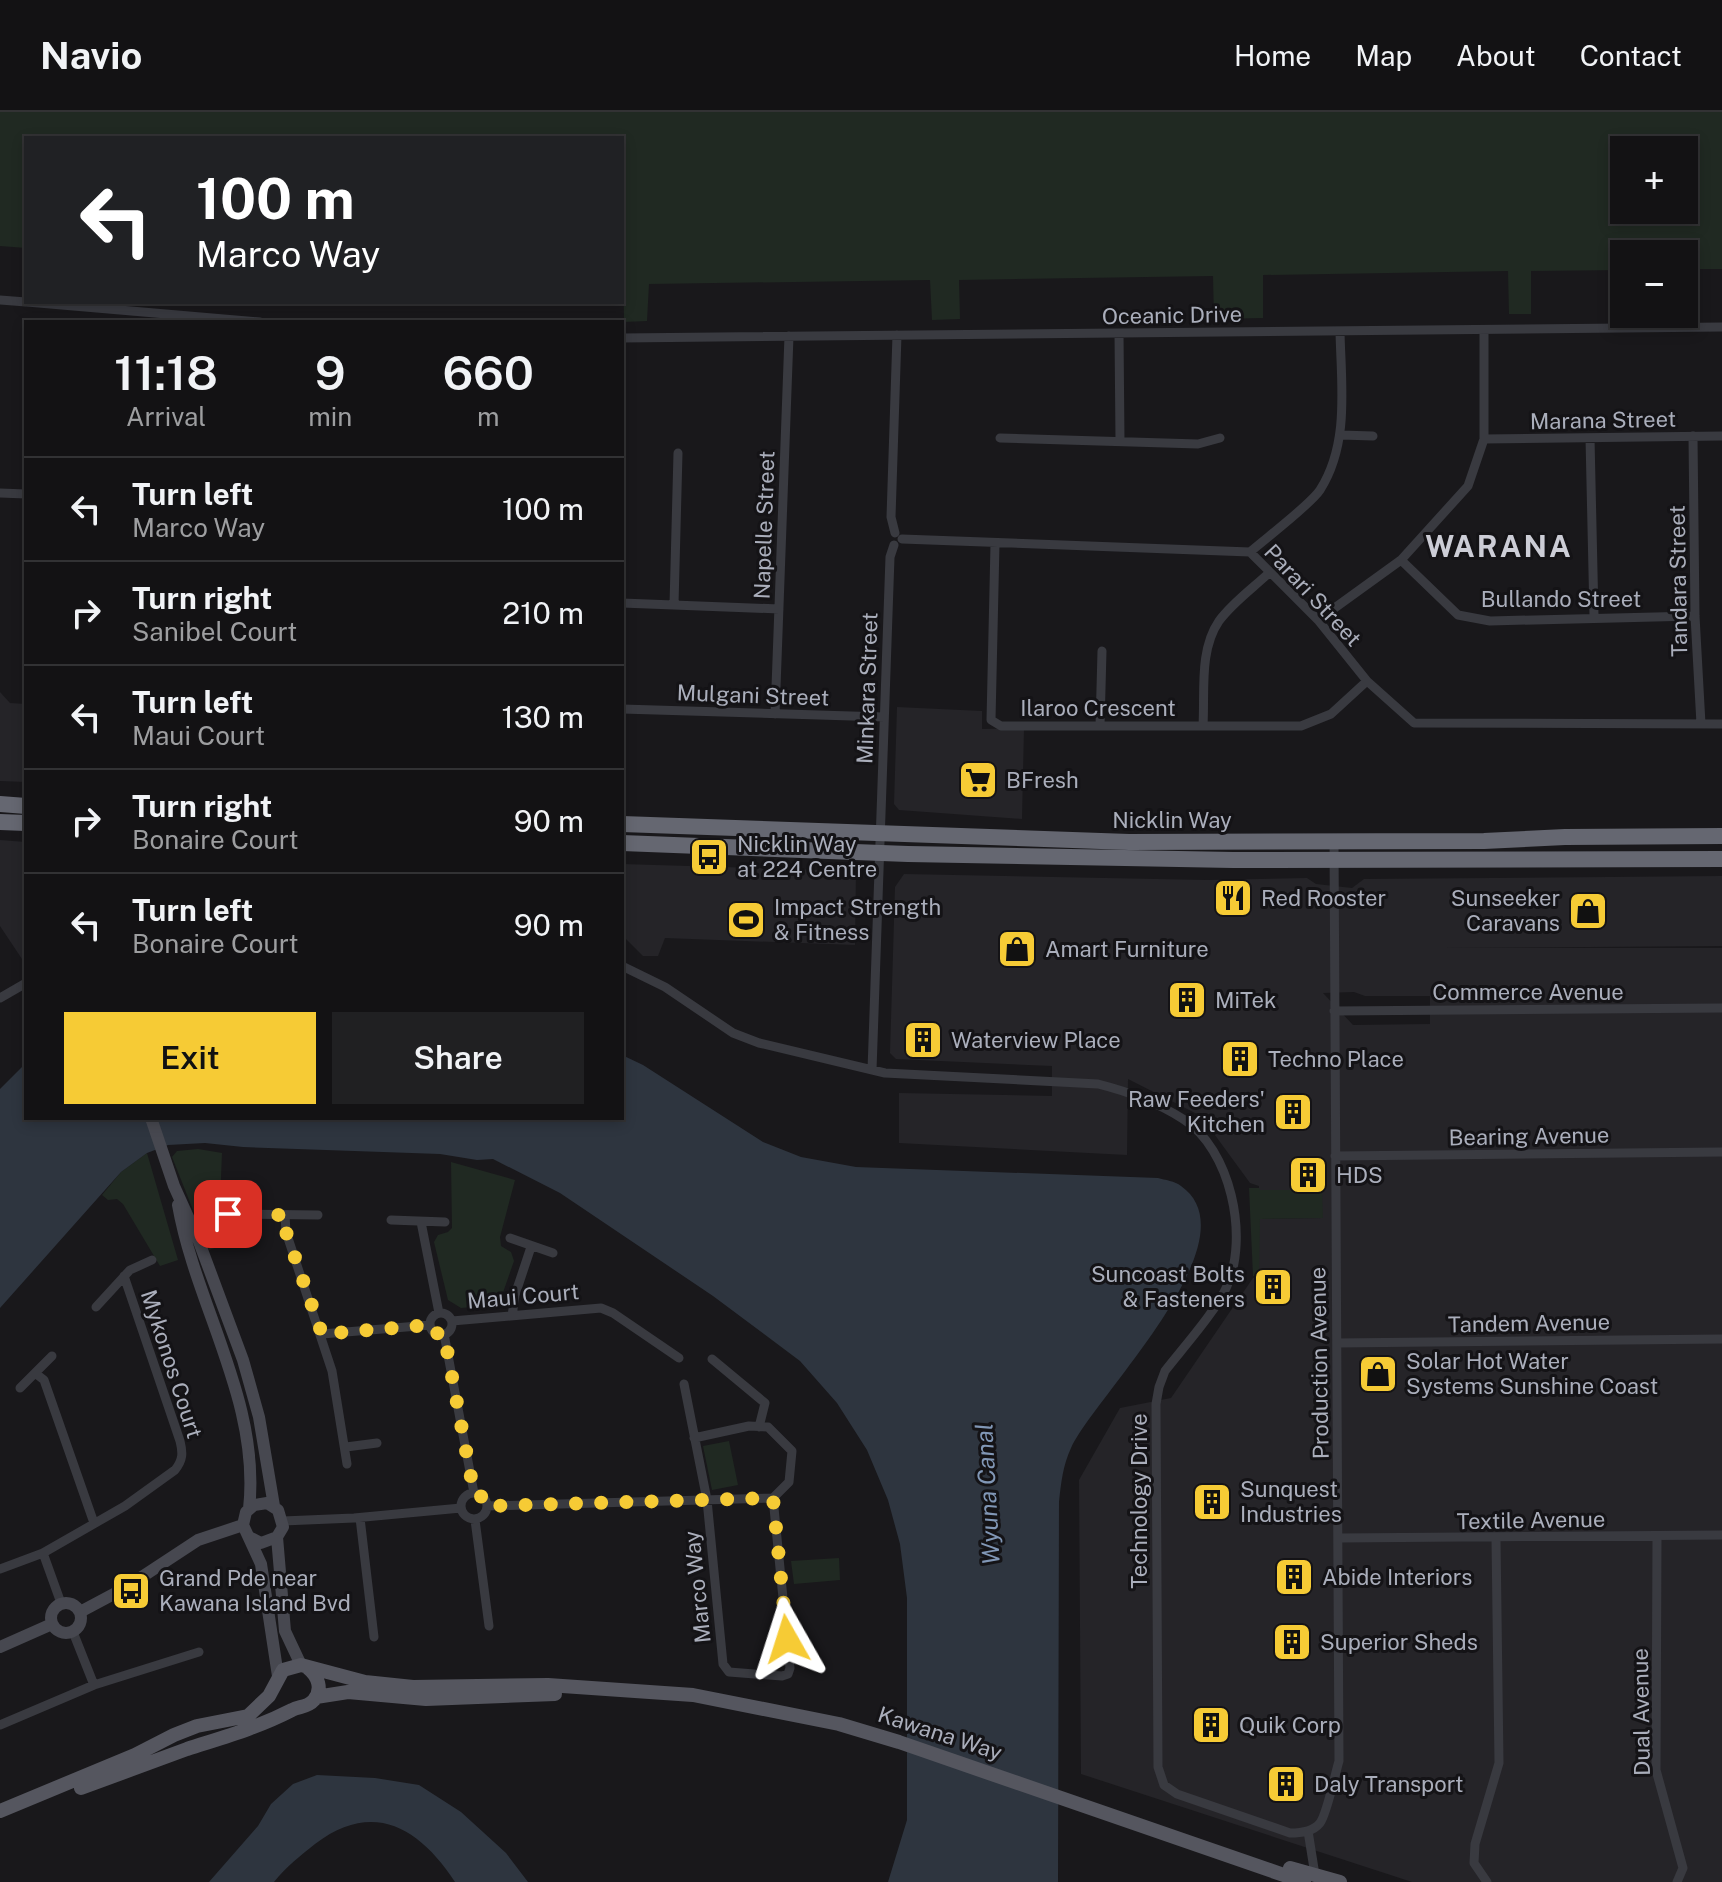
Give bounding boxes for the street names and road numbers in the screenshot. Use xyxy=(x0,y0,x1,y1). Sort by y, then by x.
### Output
street label: Oceanic Drive xyxy=(1102,301,1242,329)
street label: Marana Street xyxy=(1530,406,1676,434)
street label: Napelle Street xyxy=(748,450,780,600)
street label: Tandara Street xyxy=(1664,505,1692,657)
street label: Parari Street xyxy=(1259,539,1367,651)
street label: Bullando Street xyxy=(1481,586,1641,612)
street label: Minkara Street xyxy=(851,612,883,764)
street label: Mulgani Street xyxy=(676,679,830,711)
street label: Ilaroo Crescent xyxy=(1020,695,1176,721)
street label: Nicklin Way xyxy=(1112,807,1232,833)
street label: Commerce Avenue xyxy=(1432,979,1624,1005)
street label: Bearing Avenue xyxy=(1448,1122,1610,1150)
street label: Production Avenue xyxy=(1304,1267,1334,1459)
street label: Maui Court xyxy=(466,1278,580,1314)
street label: Mykonos Court xyxy=(136,1287,208,1441)
street label: Tandem Avenue xyxy=(1448,1309,1610,1337)
street label: Technology Drive xyxy=(1126,1413,1152,1589)
street label: Textile Avenue xyxy=(1456,1506,1606,1534)
street label: Marco Way xyxy=(678,1529,716,1644)
street label: Dual Avenue xyxy=(1627,1648,1655,1776)
street label: Kawana Way xyxy=(875,1701,1006,1765)

